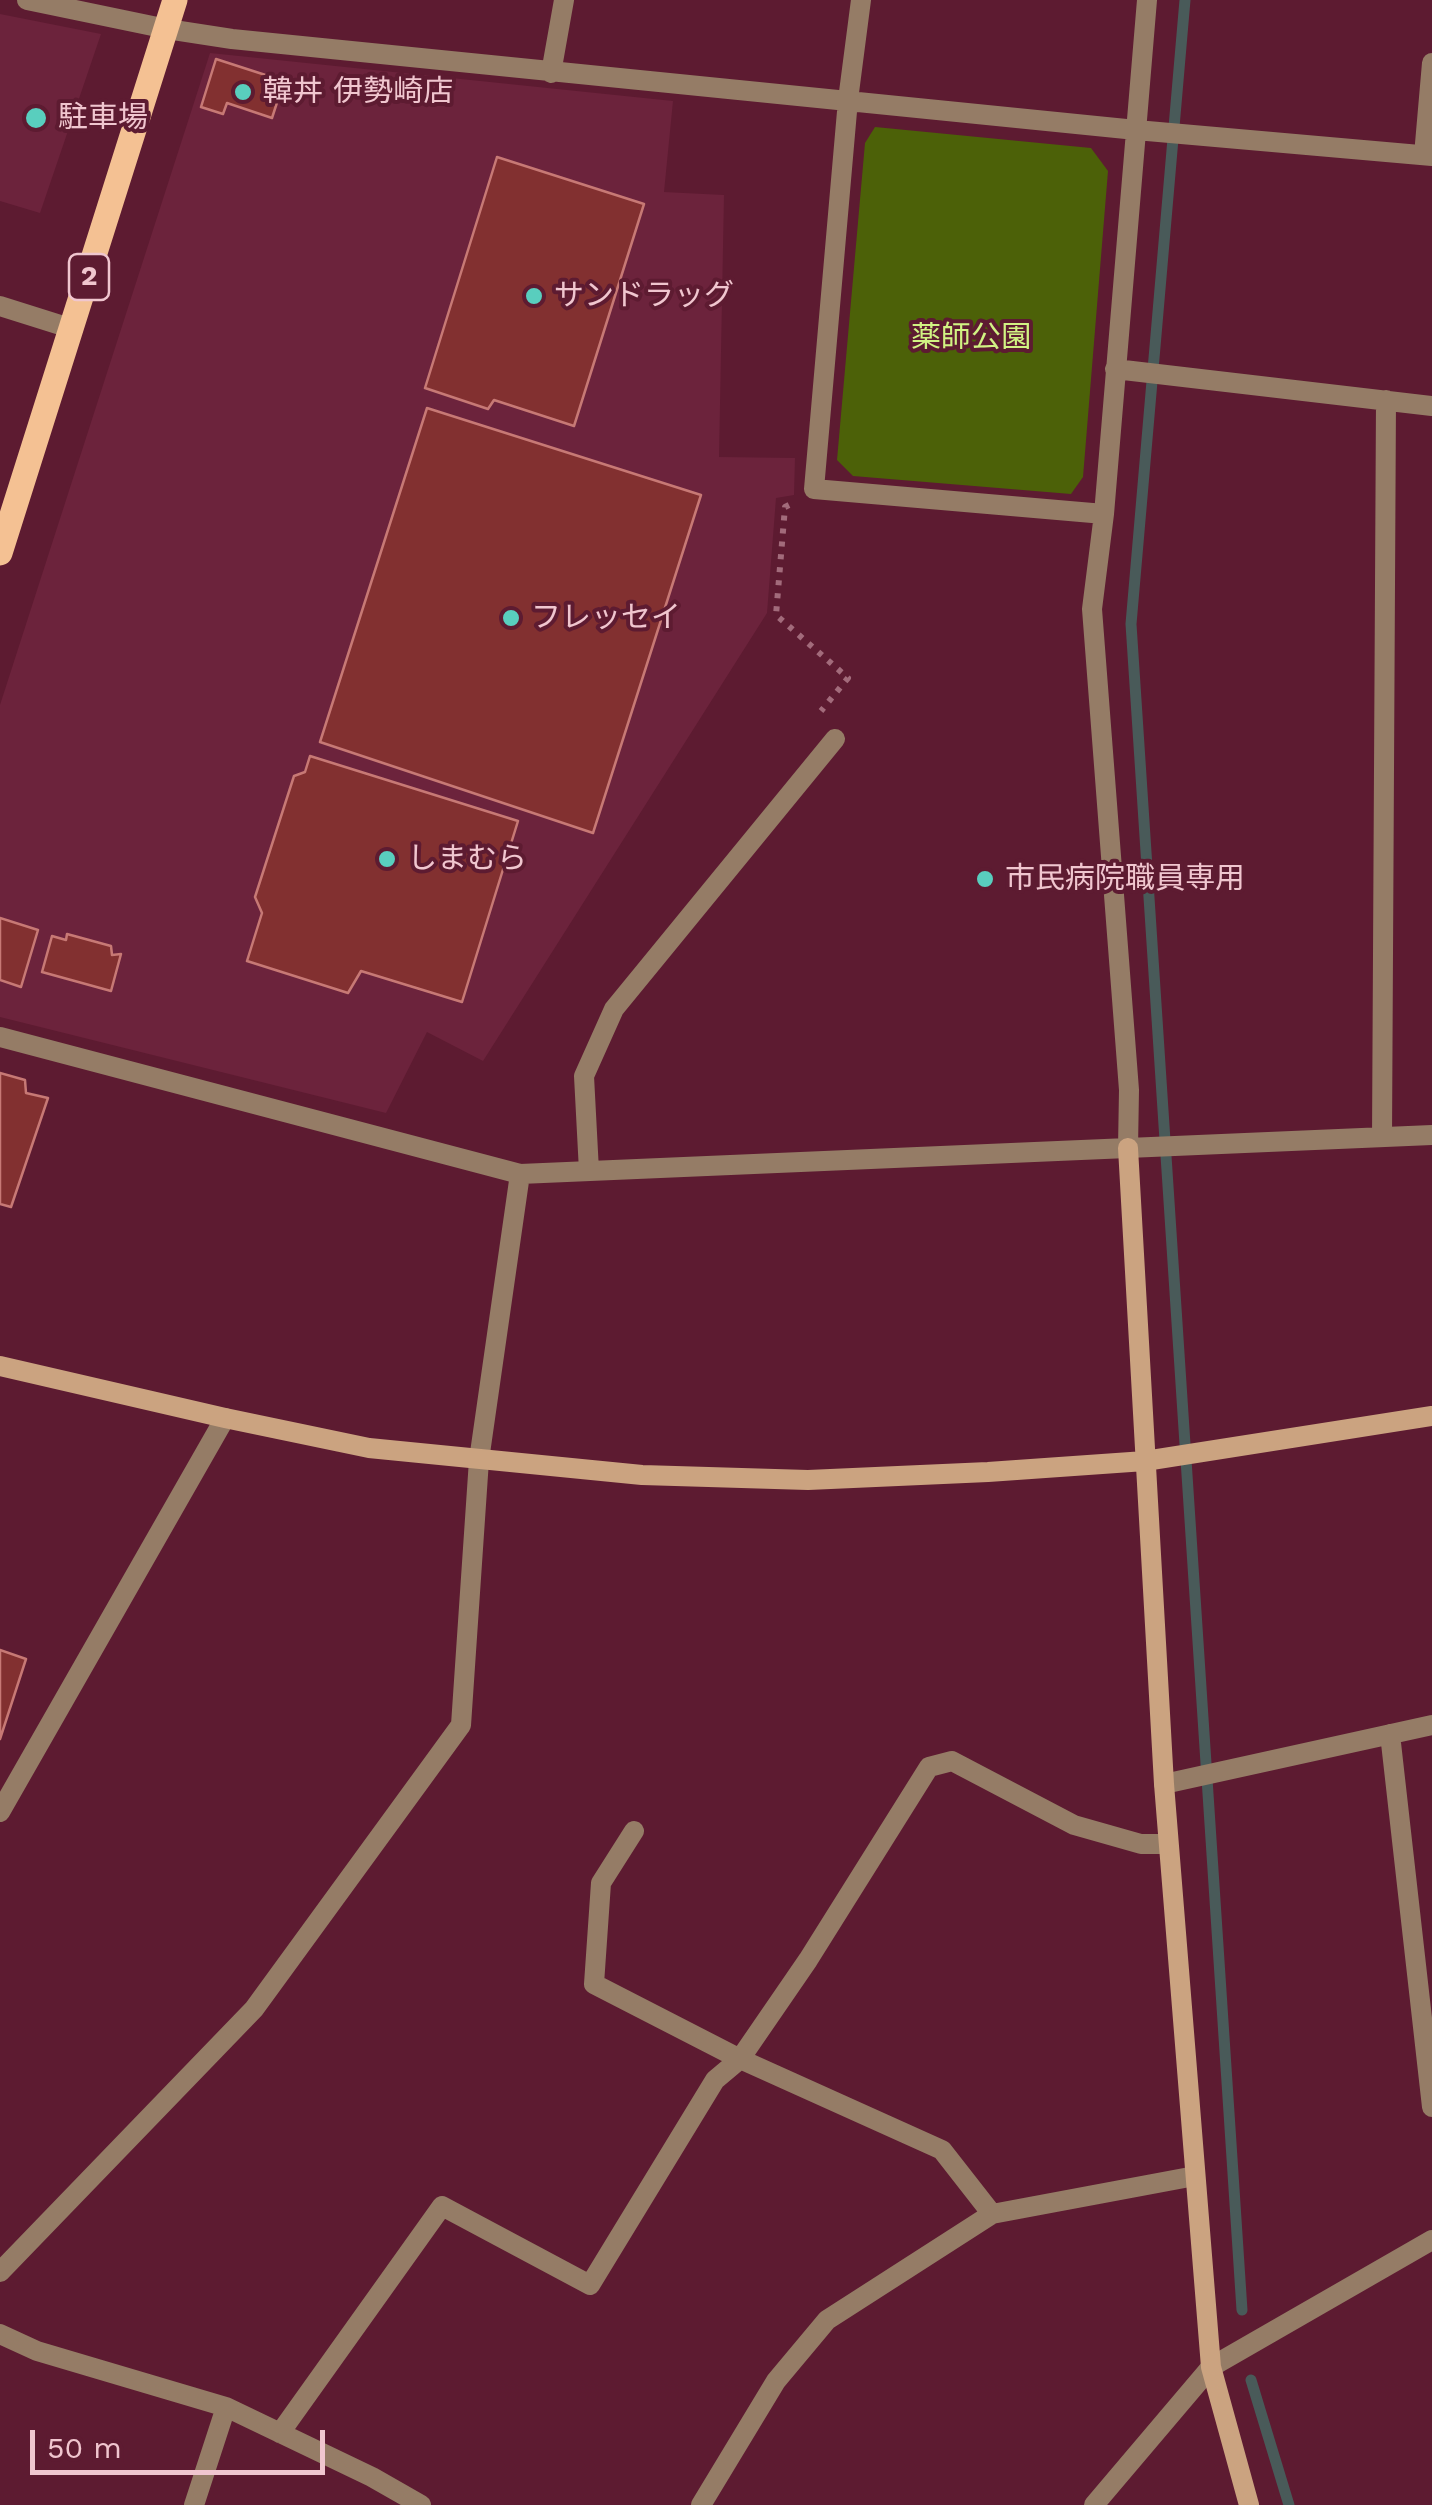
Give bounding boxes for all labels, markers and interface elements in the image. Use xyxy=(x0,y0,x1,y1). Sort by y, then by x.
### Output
place label: 韓丼 伊勢崎店 xyxy=(263,74,453,110)
marker: 韓丼 伊勢崎店 xyxy=(232,81,254,103)
place label: 駐車場 xyxy=(58,100,148,136)
marker: 駐車場 xyxy=(23,105,49,131)
road number: 2 xyxy=(69,254,109,300)
place label: サンドラッグ xyxy=(554,278,734,314)
marker: サンドラッグ xyxy=(523,285,545,307)
park label: 薬師公園 xyxy=(911,320,1031,356)
place label: フレッセイ xyxy=(531,600,681,636)
marker: フレッセイ xyxy=(500,607,522,629)
place label: しまむら xyxy=(407,841,527,877)
marker: しまむら xyxy=(376,848,398,870)
place label: 市民病院職員専用 xyxy=(1005,861,1245,897)
marker: 市民病院職員専用 xyxy=(974,868,996,890)
scale bar xyxy=(35,2410,330,2472)
text: 50 m xyxy=(47,2430,122,2465)

